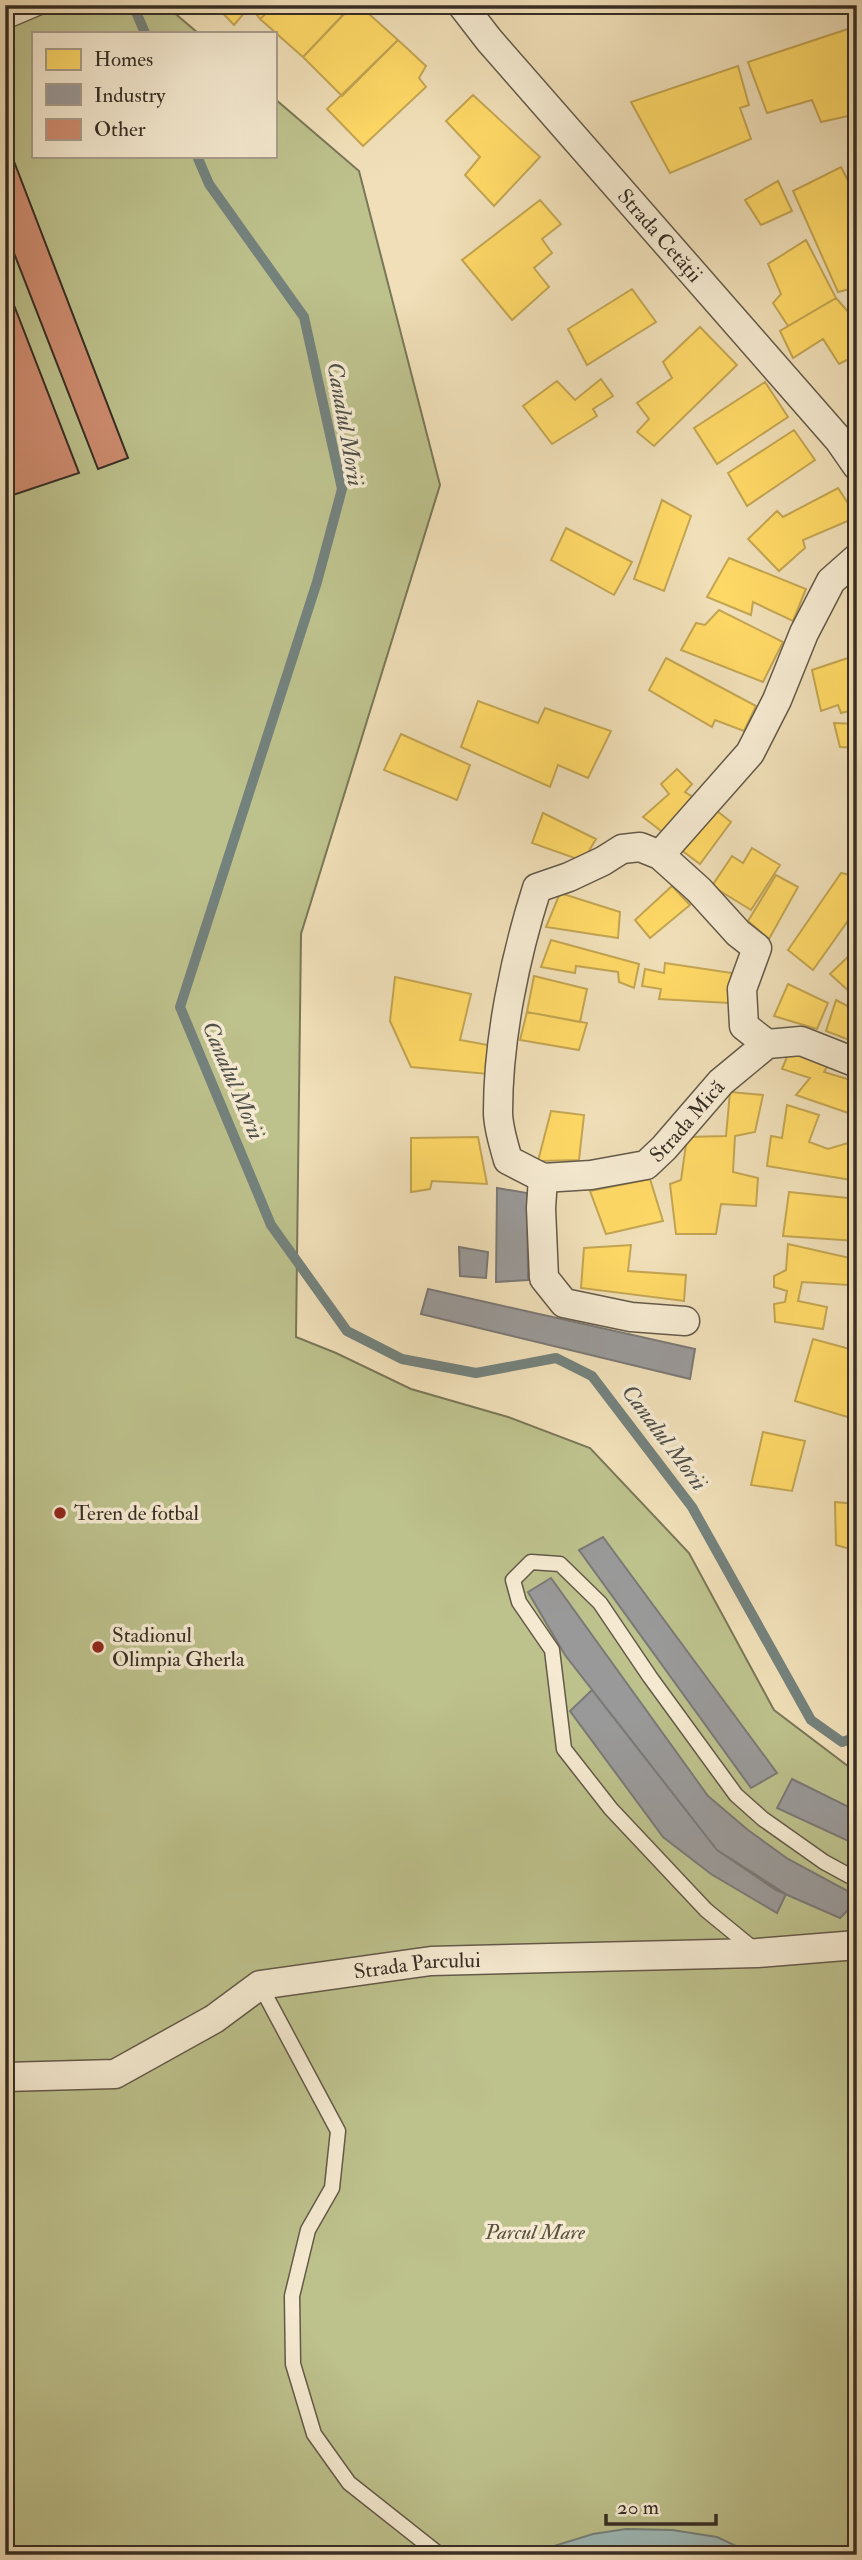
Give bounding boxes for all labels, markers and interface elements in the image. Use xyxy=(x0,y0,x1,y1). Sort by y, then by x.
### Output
legend xyxy=(32,32,276,158)
text: Homes xyxy=(94,46,153,73)
text: Industry xyxy=(94,82,166,109)
text: Other xyxy=(94,116,146,143)
street label: Strada Cetății xyxy=(611,183,708,289)
water label: Canalul Morii xyxy=(320,360,371,488)
water label: Canalul Morii xyxy=(196,1017,271,1144)
street label: Strada Mică xyxy=(644,1074,731,1169)
water label: Canalul Morii xyxy=(615,1378,714,1496)
place label: Teren de fotbal xyxy=(74,1500,200,1527)
marker: Teren de fotbal xyxy=(52,1505,68,1521)
place label: Stadionul Olimpia Gherla xyxy=(112,1622,245,1673)
marker: Stadionul Olimpia Gherla xyxy=(90,1639,106,1655)
street label: Strada Parcului xyxy=(352,1947,481,1986)
park label: Parcul Mare xyxy=(484,2219,586,2246)
scale bar xyxy=(606,2483,717,2527)
text: 20 m xyxy=(617,2494,659,2521)

